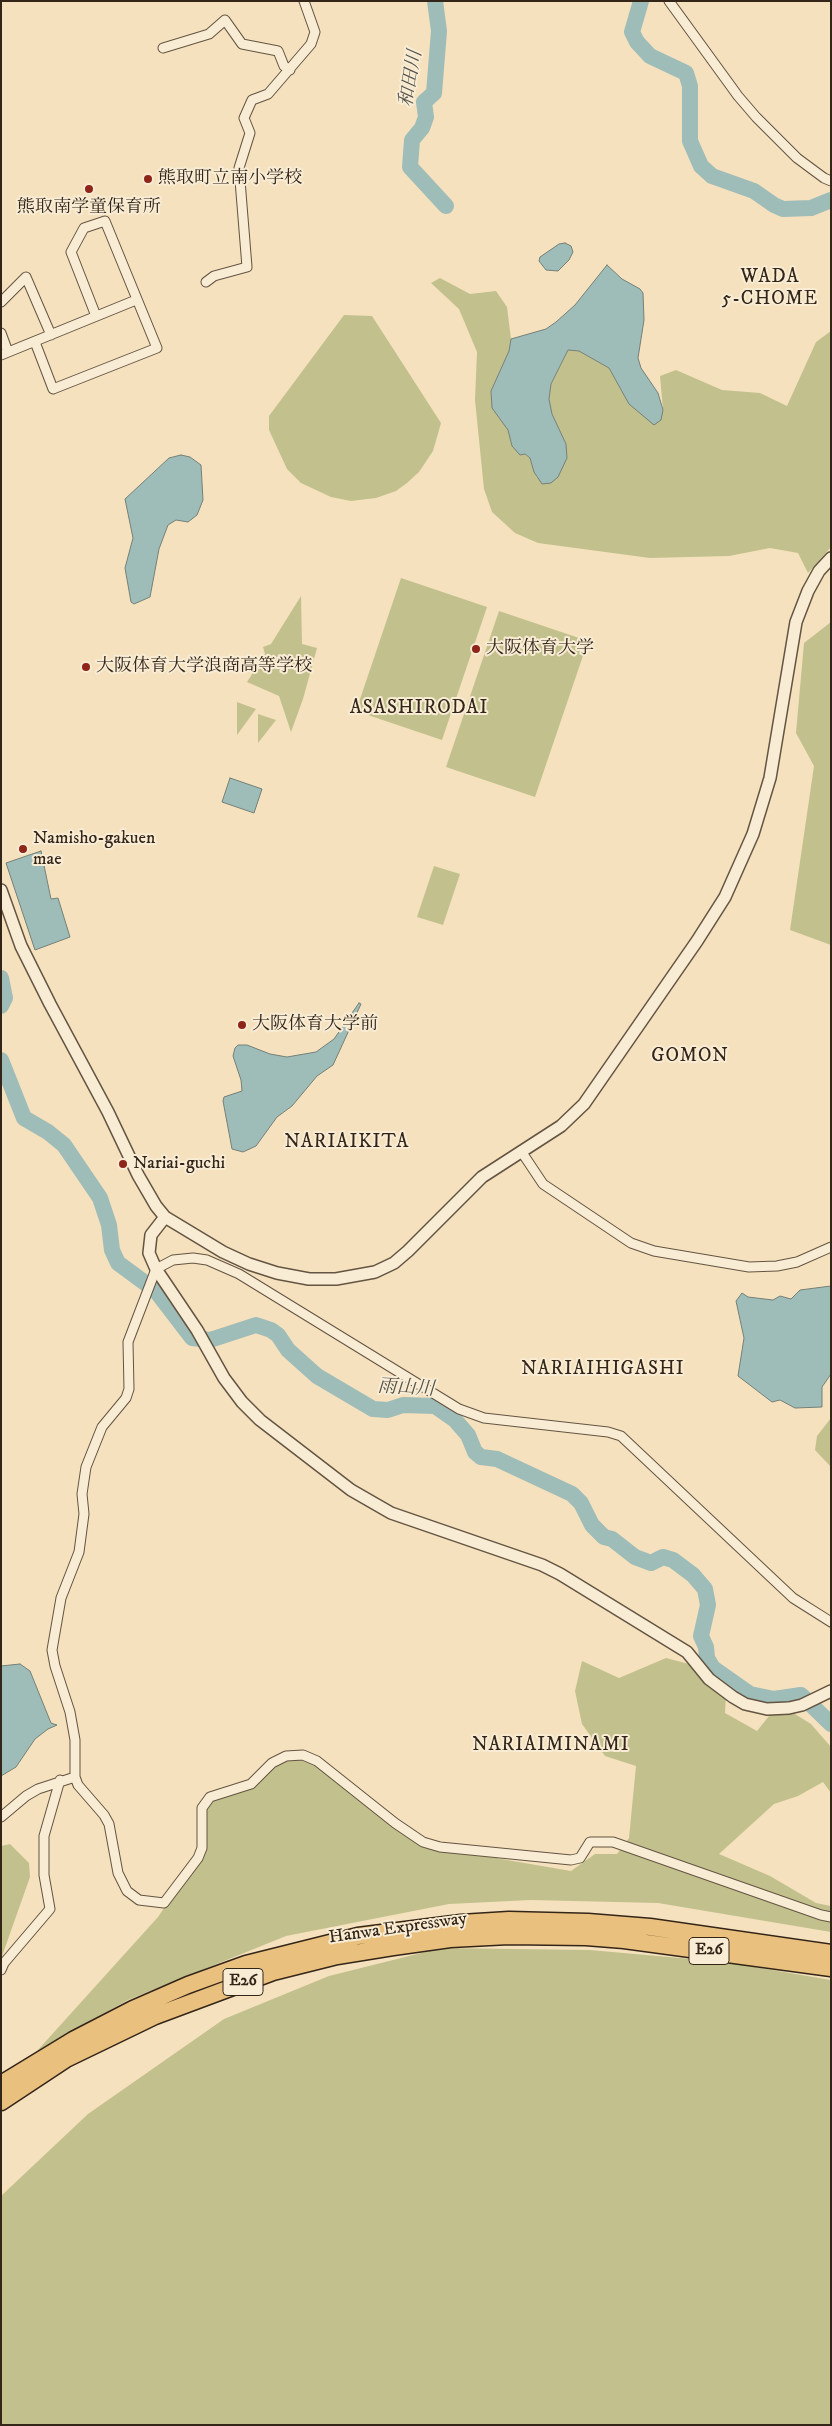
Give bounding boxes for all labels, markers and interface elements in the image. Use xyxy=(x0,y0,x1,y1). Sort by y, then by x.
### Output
water label: 和田川 xyxy=(396,49,428,109)
place label: 熊取町立南小学校 xyxy=(158,168,302,190)
marker: 熊取町立南小学校 xyxy=(142,173,154,185)
marker: 熊取南学童保育所 xyxy=(83,183,95,195)
place label: 熊取南学童保育所 xyxy=(17,197,161,219)
district label: WADA 5-CHOME xyxy=(721,267,819,311)
place label: 大阪体育大学 xyxy=(486,638,594,660)
marker: 大阪体育大学 xyxy=(470,643,482,655)
place label: 大阪体育大学浪商高等学校 xyxy=(96,656,312,678)
marker: 大阪体育大学浪商高等学校 xyxy=(80,661,92,673)
district label: ASASHIRODAI xyxy=(348,698,490,720)
place label: Namisho-gakuen mae xyxy=(33,828,155,871)
marker: Namisho-gakuen mae xyxy=(17,843,29,855)
place label: 大阪体育大学前 xyxy=(252,1014,378,1036)
marker: 大阪体育大学前 xyxy=(236,1019,248,1031)
district label: GOMON xyxy=(651,1046,729,1068)
district label: NARIAIKITA xyxy=(283,1132,411,1154)
place label: Nariai-guchi xyxy=(133,1153,225,1175)
marker: Nariai-guchi xyxy=(117,1158,129,1170)
district label: NARIAIHIGASHI xyxy=(520,1359,686,1381)
water label: 雨山川 xyxy=(377,1376,435,1402)
district label: NARIAIMINAMI xyxy=(471,1735,631,1757)
street label: Hanwa Expressway xyxy=(327,1909,469,1949)
road number: E26 xyxy=(689,1938,729,1964)
road number: E26 xyxy=(223,1968,263,1995)

